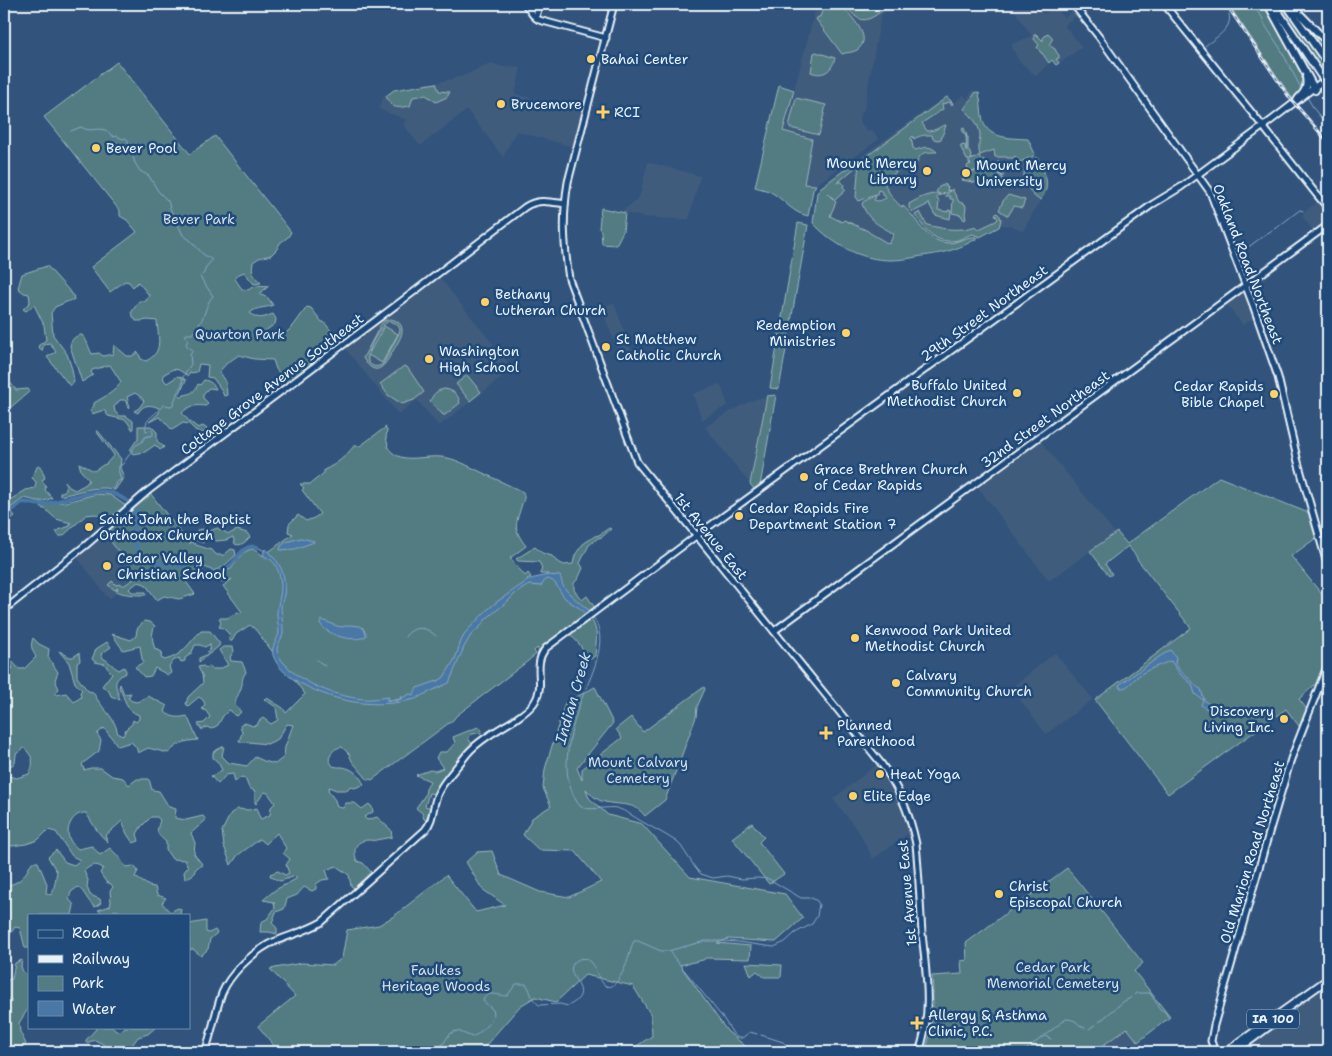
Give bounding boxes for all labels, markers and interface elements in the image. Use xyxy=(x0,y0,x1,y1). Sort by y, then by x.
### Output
place label: Bahai Center xyxy=(601,50,689,68)
marker: Bahai Center xyxy=(585,53,597,65)
place label: Brucemore xyxy=(511,95,582,113)
marker: Brucemore xyxy=(495,98,507,110)
place label: RCI xyxy=(614,103,640,121)
marker: RCI xyxy=(596,105,610,119)
place label: Bever Pool xyxy=(106,139,178,157)
marker: Bever Pool xyxy=(90,142,102,154)
place label: Mount Mercy Library xyxy=(826,154,917,188)
place label: Mount Mercy University xyxy=(976,156,1067,190)
marker: Mount Mercy Library xyxy=(921,165,933,177)
marker: Mount Mercy University xyxy=(960,167,972,179)
street label: Oakland Road Northeast xyxy=(1209,181,1287,347)
park label: Bever Park xyxy=(163,210,235,228)
street label: 29th Street Northeast xyxy=(917,261,1051,365)
place label: Bethany Lutheran Church xyxy=(495,285,606,319)
marker: Bethany Lutheran Church xyxy=(479,296,491,308)
street label: Cottage Grove Avenue Southeast xyxy=(177,309,367,459)
place label: Redemption Ministries xyxy=(756,316,836,350)
park label: Quarton Park xyxy=(195,325,285,343)
marker: Redemption Ministries xyxy=(840,327,852,339)
place label: St Matthew Catholic Church xyxy=(616,330,722,364)
marker: St Matthew Catholic Church xyxy=(600,341,612,353)
place label: Washington High School xyxy=(439,342,520,376)
marker: Washington High School xyxy=(423,353,435,365)
street label: 32nd Street Northeast xyxy=(977,366,1113,472)
place label: Buffalo United Methodist Church xyxy=(887,376,1007,410)
place label: Cedar Rapids Bible Chapel xyxy=(1174,377,1265,411)
marker: Buffalo United Methodist Church xyxy=(1011,387,1023,399)
marker: Cedar Rapids Bible Chapel xyxy=(1268,388,1280,400)
place label: Grace Brethren Church of Cedar Rapids xyxy=(814,460,968,494)
marker: Grace Brethren Church of Cedar Rapids xyxy=(798,471,810,483)
street label: 1st Avenue East xyxy=(670,489,752,583)
place label: Cedar Rapids Fire Department Station 7 xyxy=(749,499,897,533)
place label: Saint John the Baptist Orthodox Church xyxy=(99,510,251,544)
marker: Cedar Rapids Fire Department Station 7 xyxy=(733,510,745,522)
marker: Saint John the Baptist Orthodox Church xyxy=(83,521,95,533)
place label: Cedar Valley Christian School xyxy=(117,549,227,583)
marker: Cedar Valley Christian School xyxy=(101,560,113,572)
place label: Kenwood Park United Methodist Church xyxy=(865,621,1011,655)
marker: Kenwood Park United Methodist Church xyxy=(849,632,861,644)
water label: Indian Creek xyxy=(550,649,596,747)
place label: Calvary Community Church xyxy=(906,666,1032,700)
marker: Calvary Community Church xyxy=(890,677,902,689)
place label: Discovery Living Inc. xyxy=(1204,702,1274,736)
marker: Discovery Living Inc. xyxy=(1278,713,1290,725)
place label: Planned Parenthood xyxy=(837,716,915,750)
marker: Planned Parenthood xyxy=(819,726,833,740)
park label: Mount Calvary Cemetery xyxy=(588,753,688,787)
street label: Old Marion Road Northeast xyxy=(1216,758,1288,946)
place label: Heat Yoga xyxy=(890,765,960,783)
marker: Heat Yoga xyxy=(874,768,886,780)
place label: Elite Edge xyxy=(863,787,931,805)
marker: Elite Edge xyxy=(847,790,859,802)
street label: 1st Avenue East xyxy=(893,839,921,947)
place label: Christ Episcopal Church xyxy=(1009,877,1123,911)
marker: Christ Episcopal Church xyxy=(993,888,1005,900)
legend xyxy=(28,914,190,1028)
text: Road xyxy=(72,923,110,943)
text: Railway xyxy=(72,949,130,969)
park label: Cedar Park Memorial Cemetery xyxy=(987,958,1119,992)
park label: Faulkes Heritage Woods xyxy=(382,961,490,995)
text: Park xyxy=(72,973,104,993)
text: Water xyxy=(72,999,116,1019)
place label: Allergy & Asthma Clinic, P.C. xyxy=(928,1006,1047,1040)
road number: IA 100 xyxy=(1247,1010,1299,1028)
marker: Allergy & Asthma Clinic, P.C. xyxy=(910,1016,924,1030)

